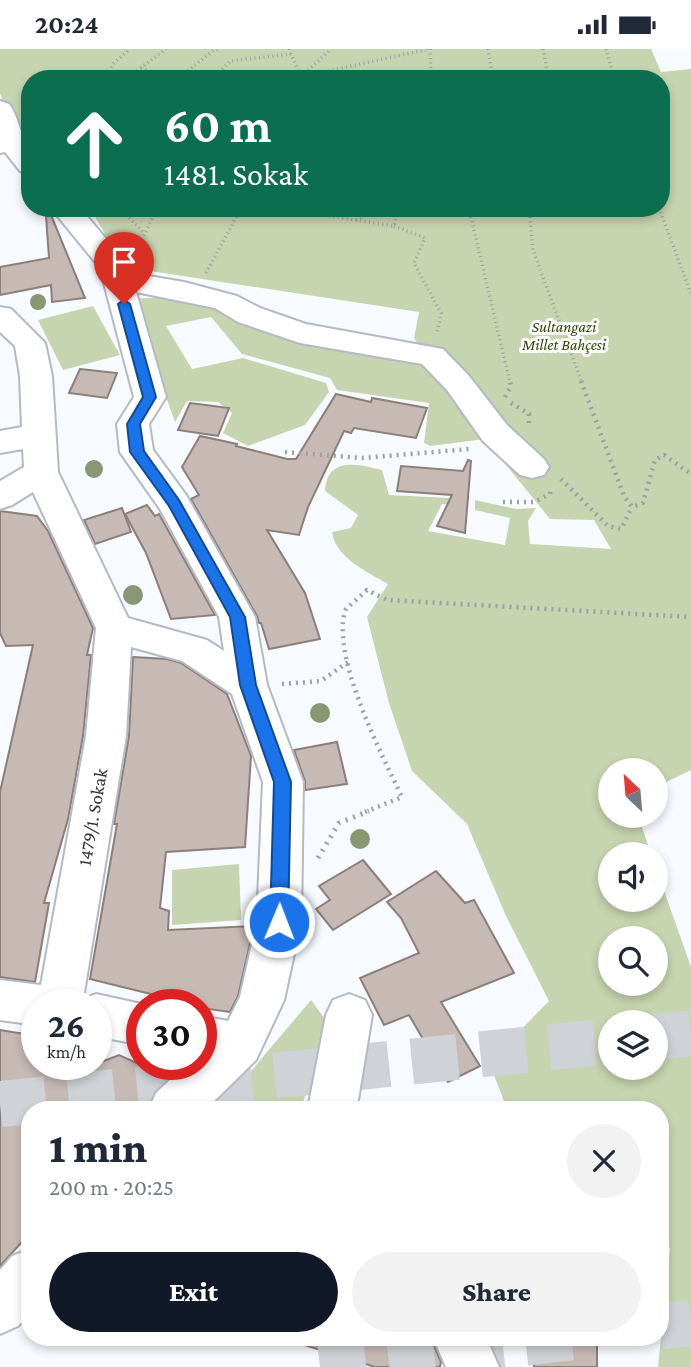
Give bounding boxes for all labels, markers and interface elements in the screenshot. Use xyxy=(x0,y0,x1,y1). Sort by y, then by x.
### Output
text: 20:24 xyxy=(35,10,99,39)
icon: ahead xyxy=(49,98,140,189)
text: 60 m xyxy=(164,98,271,153)
text: 1481. Sokak xyxy=(164,156,308,192)
pin xyxy=(94,232,154,304)
icon: arrive xyxy=(105,243,143,281)
park label: Sultangazi Millet Bahçesi xyxy=(521,318,607,354)
north arrow xyxy=(598,758,668,828)
map controls xyxy=(598,758,668,1080)
street label: 1479/1. Sokak xyxy=(74,766,112,868)
button: sound xyxy=(598,842,668,912)
position arrow xyxy=(242,885,316,959)
button: search xyxy=(598,926,668,996)
speed limit sign: 30 xyxy=(126,989,217,1080)
text: 26 xyxy=(48,1006,85,1045)
button: layers xyxy=(598,1010,668,1080)
text: km/h xyxy=(47,1042,86,1062)
text: 1 min xyxy=(49,1124,147,1171)
button: close xyxy=(567,1124,641,1198)
text: 200 m · 20:25 xyxy=(49,1174,174,1200)
button: Exit xyxy=(49,1252,338,1332)
button: Share xyxy=(352,1252,641,1332)

